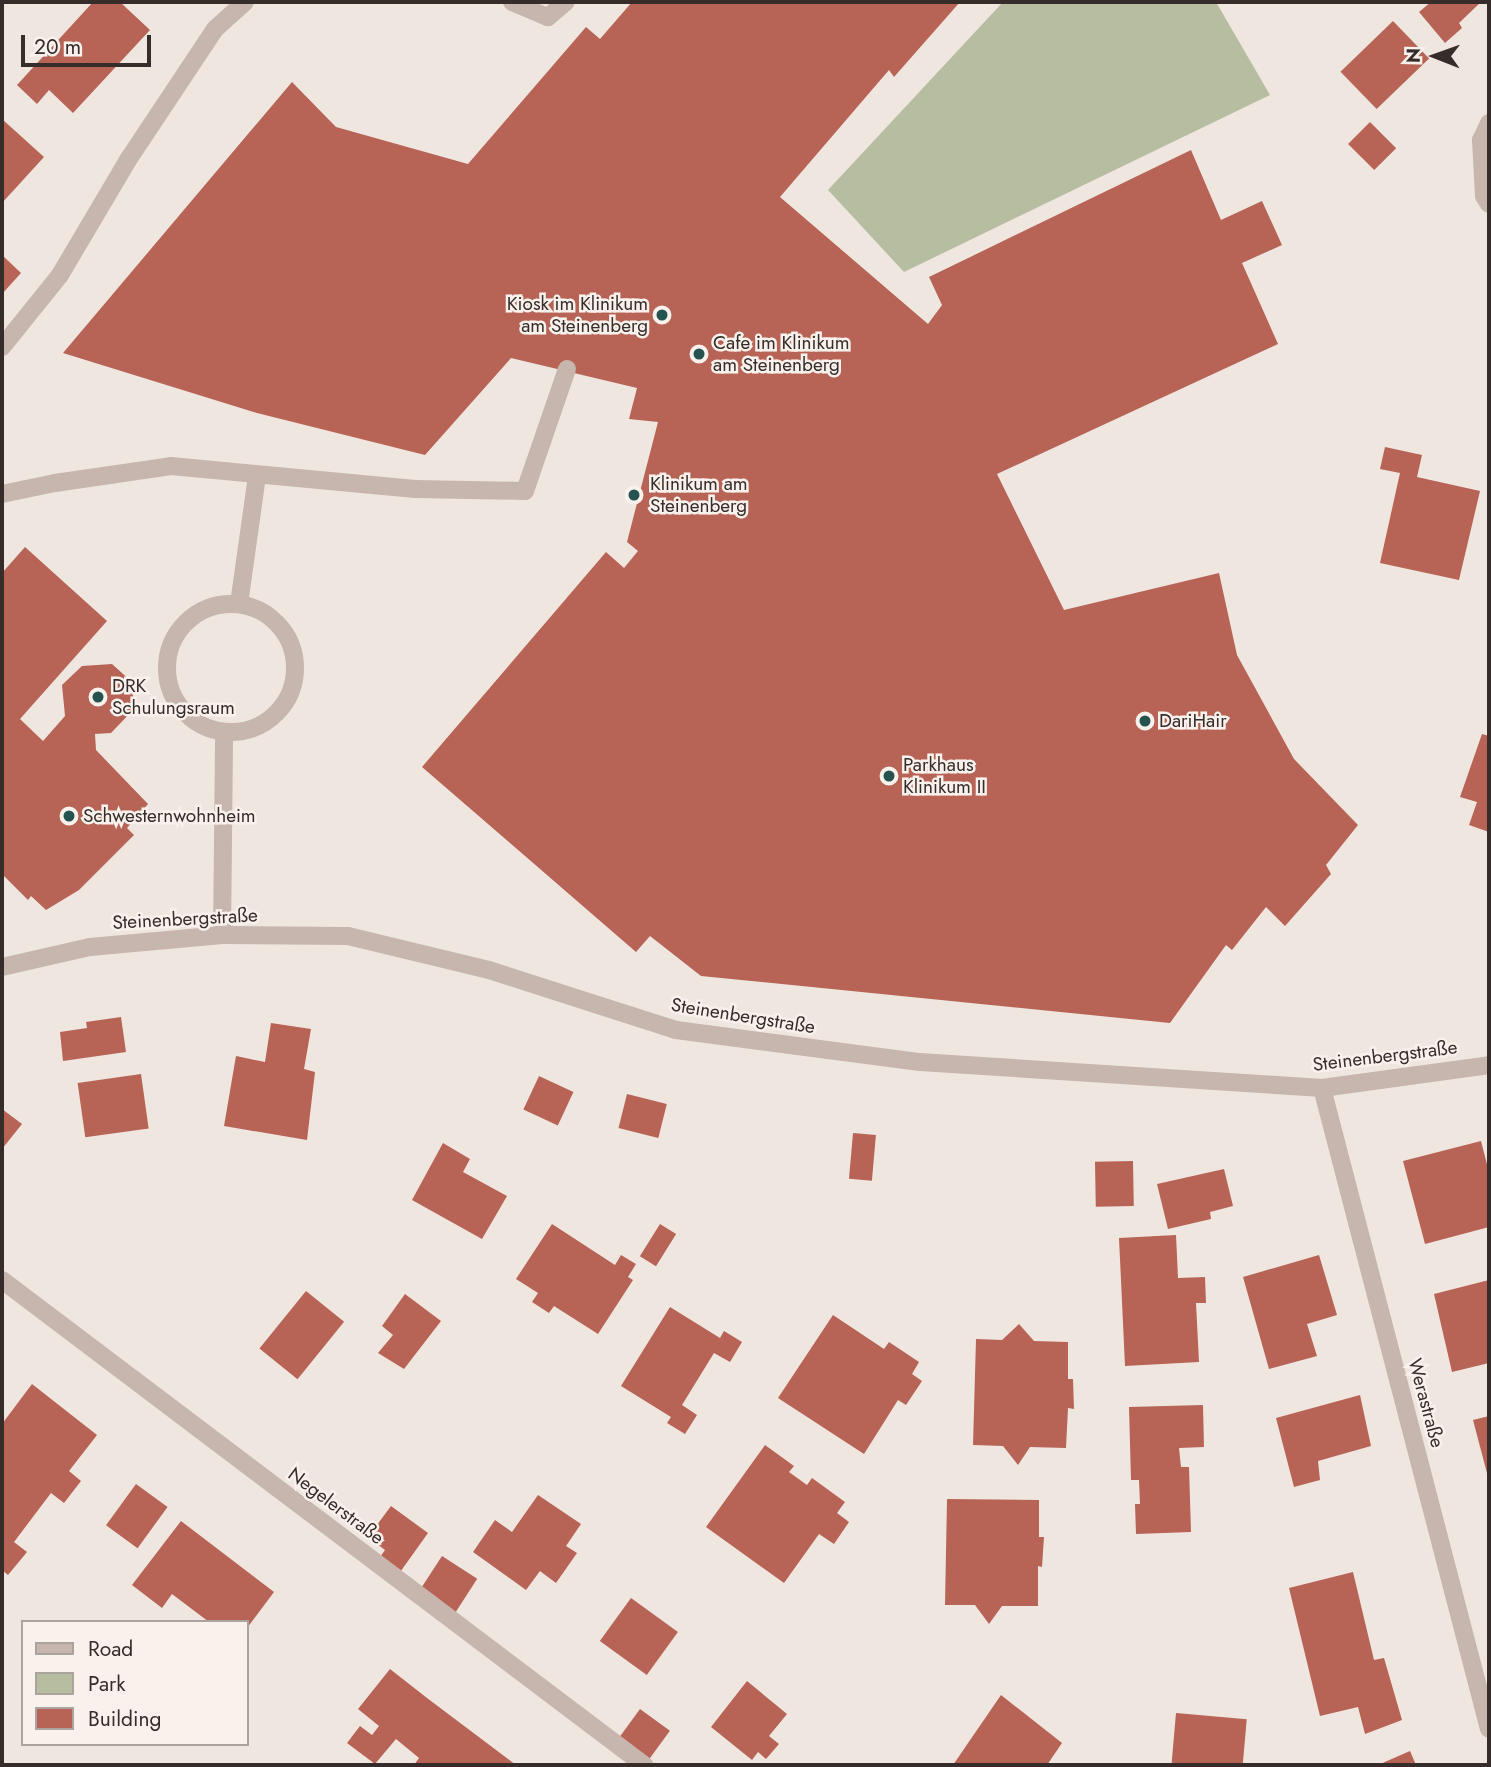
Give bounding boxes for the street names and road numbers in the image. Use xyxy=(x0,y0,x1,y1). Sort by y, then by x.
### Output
street label: Steinenbergstraße xyxy=(112,904,258,934)
street label: Steinenbergstraße xyxy=(669,993,817,1039)
street label: Steinenbergstraße xyxy=(1311,1036,1459,1076)
street label: Werastraße xyxy=(1403,1356,1449,1450)
street label: Negelerstraße xyxy=(284,1463,388,1549)

